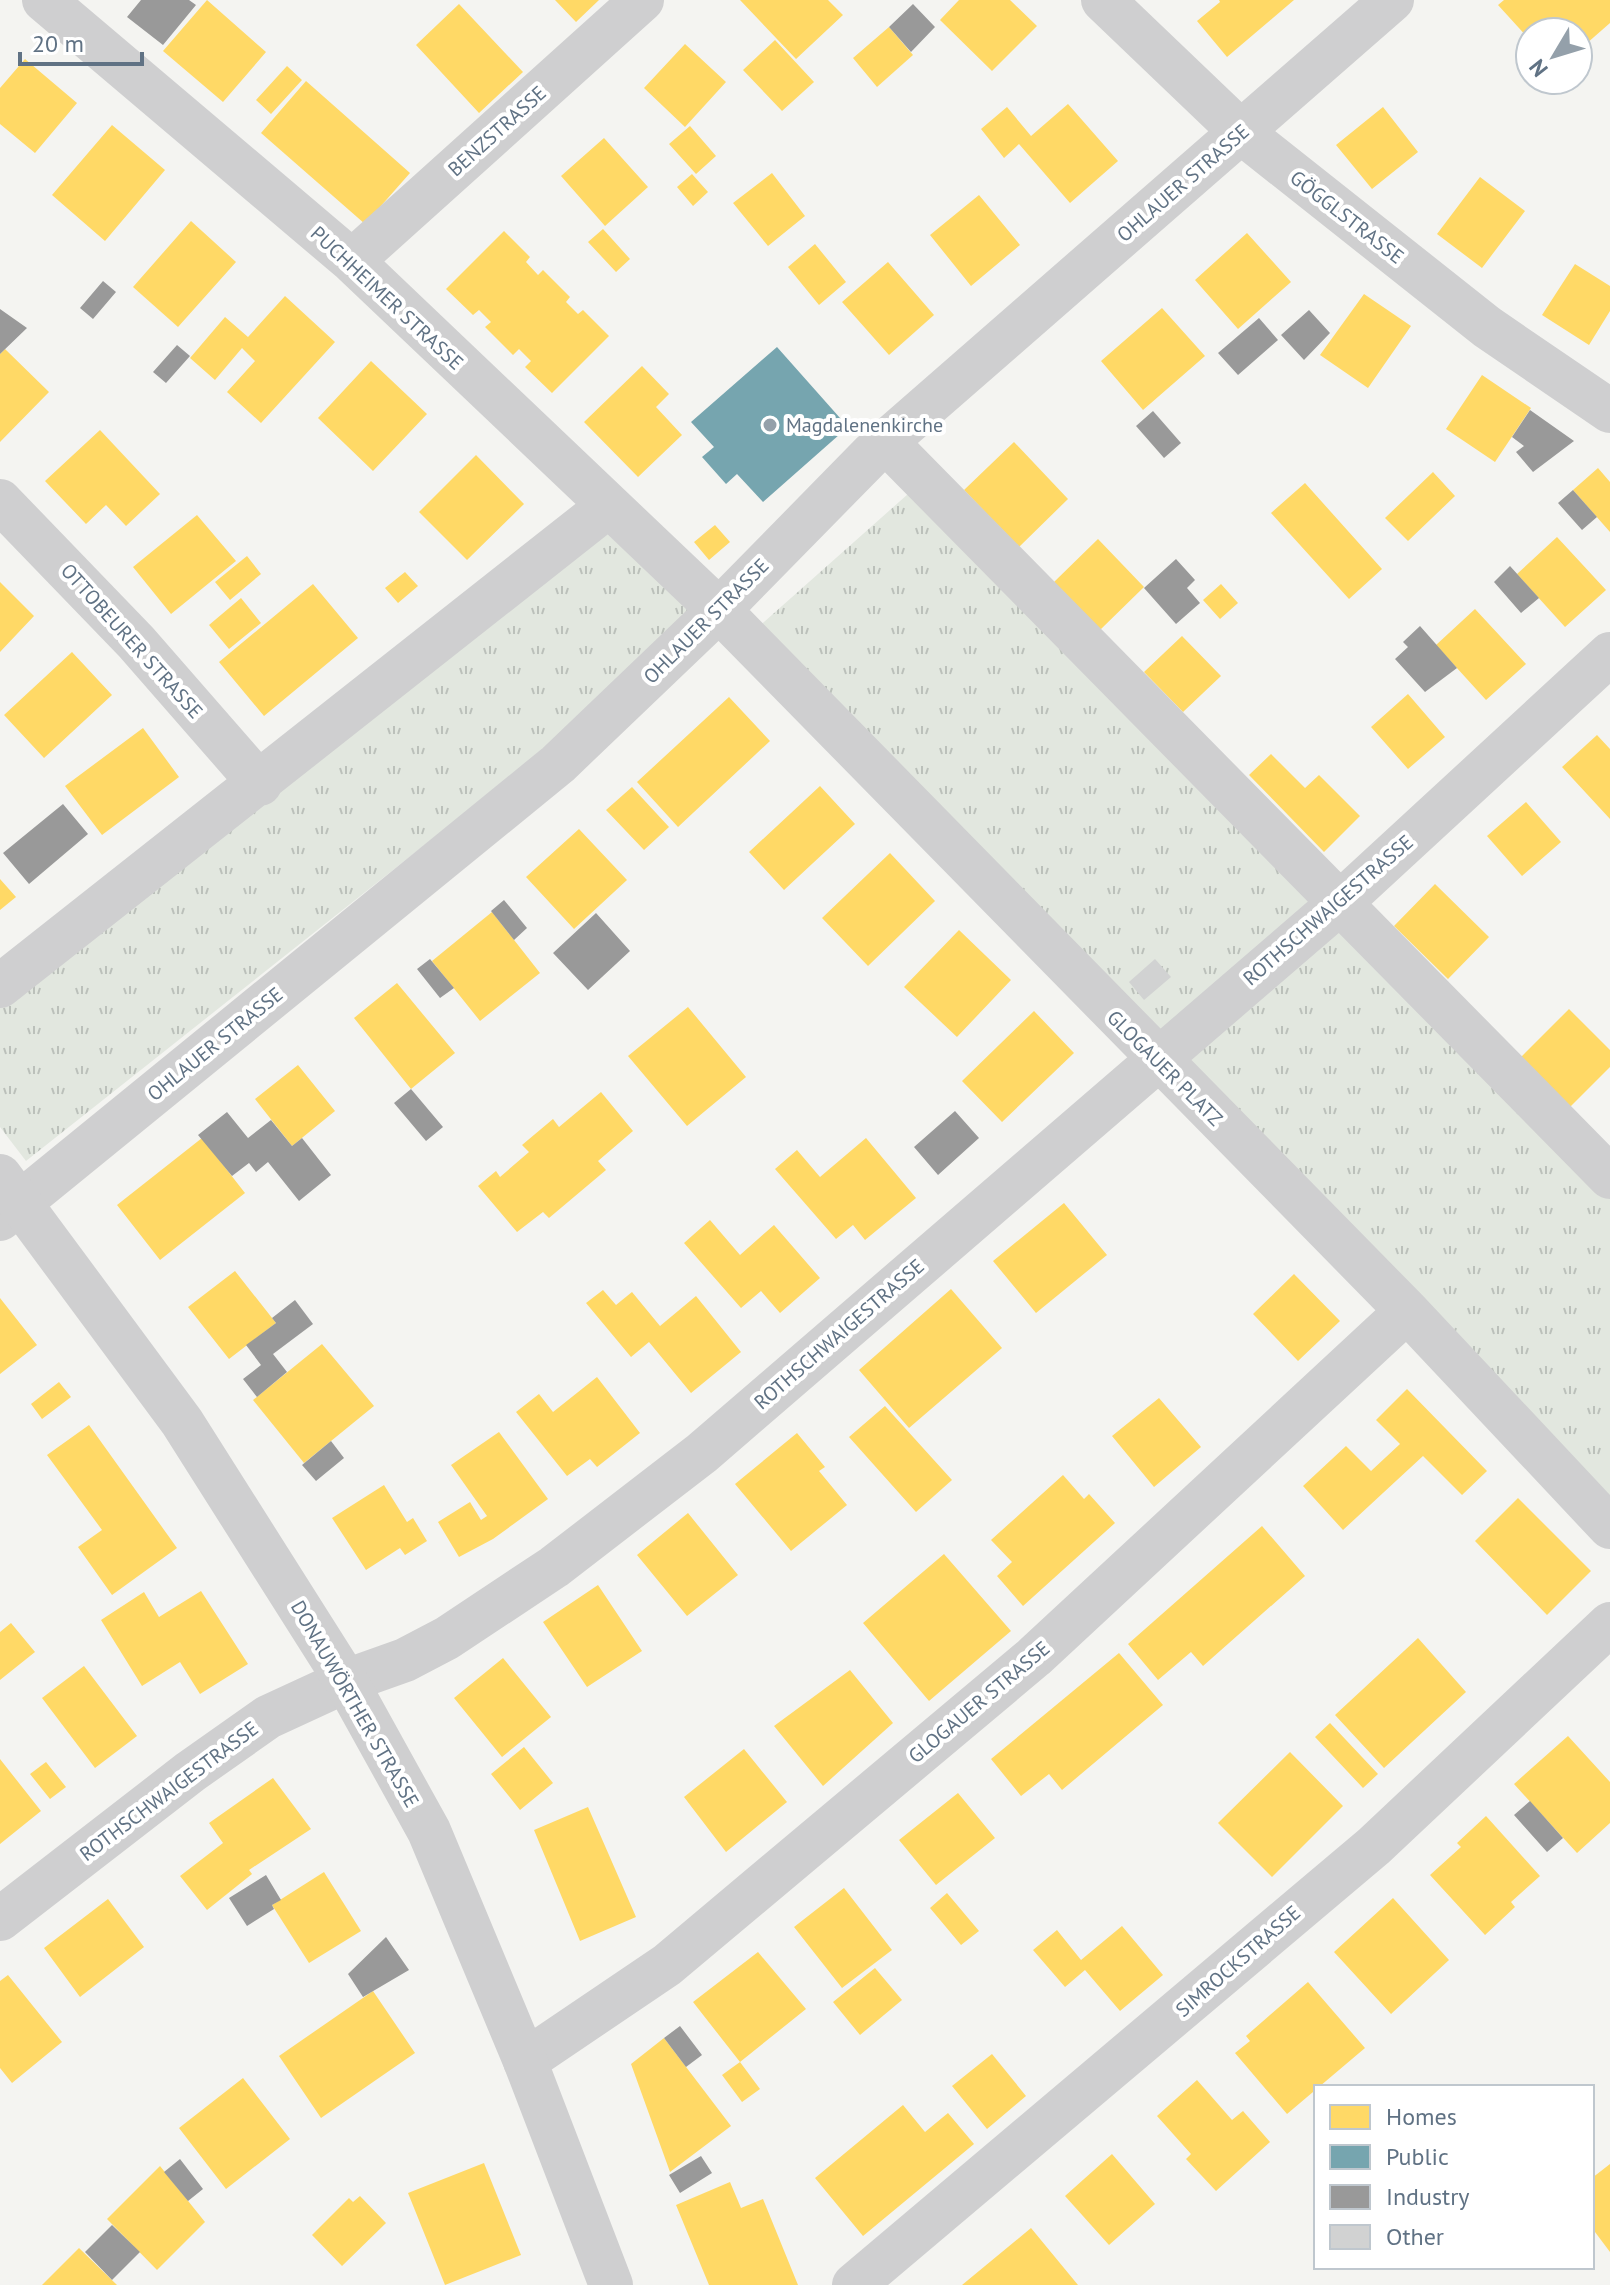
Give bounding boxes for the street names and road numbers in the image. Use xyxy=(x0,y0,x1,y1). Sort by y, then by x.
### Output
street label: BENZSTRASSE xyxy=(442,80,552,182)
street label: OHLAUER STRASSE xyxy=(1111,118,1255,248)
street label: GÖGGLSTRASSE xyxy=(1285,164,1409,270)
street label: PUCHHEIMER STRASSE xyxy=(305,220,469,376)
street label: OHLAUER STRASSE xyxy=(638,553,774,689)
street label: OTTOBEURER STRASSE xyxy=(55,558,209,724)
street label: ROTHSCHWAIGESTRASSE xyxy=(1238,829,1418,991)
street label: OHLAUER STRASSE xyxy=(142,981,288,1107)
street label: GLOGAUER PLATZ xyxy=(1102,1005,1228,1131)
street label: ROTHSCHWAIGESTRASSE xyxy=(749,1253,929,1415)
street label: DONAUWÖRTHER STRASSE xyxy=(285,1596,425,1812)
street label: GLOGAUER STRASSE xyxy=(903,1635,1055,1769)
street label: ROTHSCHWAIGESTRASSE xyxy=(75,1715,263,1867)
street label: SIMROCKSTRASSE xyxy=(1170,1900,1306,2022)

